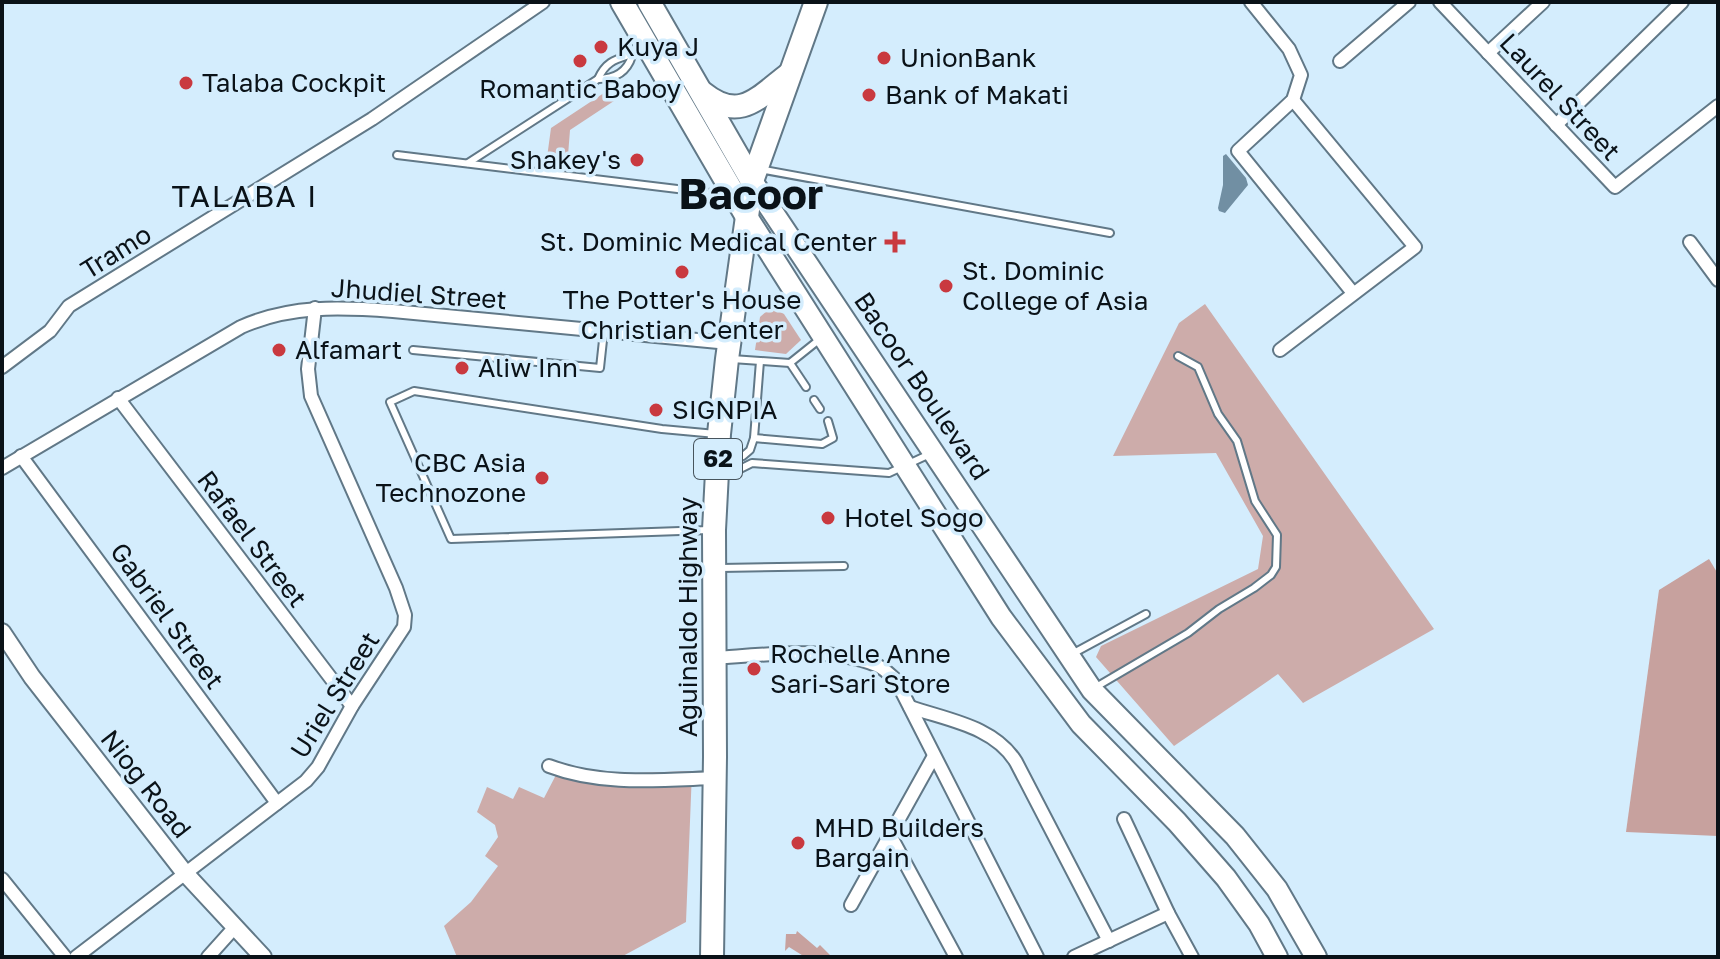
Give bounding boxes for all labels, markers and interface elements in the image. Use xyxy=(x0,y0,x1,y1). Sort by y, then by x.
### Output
street label: Laurel Street xyxy=(1494,27,1627,167)
place label: Kuya J xyxy=(617,31,700,62)
marker: Kuya J xyxy=(592,38,610,56)
place label: UnionBank xyxy=(900,42,1037,73)
marker: UnionBank xyxy=(875,49,893,67)
marker: Romantic Baboy xyxy=(571,52,589,70)
place label: Talaba Cockpit xyxy=(202,67,386,98)
place label: Romantic Baboy xyxy=(479,73,682,104)
marker: Talaba Cockpit xyxy=(177,74,195,92)
place label: Bank of Makati xyxy=(885,79,1069,110)
marker: Bank of Makati xyxy=(860,86,878,104)
place label: Shakey's xyxy=(510,144,621,175)
marker: Shakey's xyxy=(628,151,646,169)
district label: Bacoor xyxy=(679,168,823,218)
district label: TALABA I xyxy=(172,178,318,214)
street label: Tramo xyxy=(75,218,157,285)
place label: St. Dominic Medical Center xyxy=(540,226,877,257)
marker: St. Dominic Medical Center xyxy=(884,231,906,253)
place label: St. Dominic College of Asia xyxy=(962,255,1148,316)
marker: The Potter's House Christian Center xyxy=(673,263,691,281)
street label: Jhudiel Street xyxy=(330,272,508,315)
marker: St. Dominic College of Asia xyxy=(937,277,955,295)
place label: The Potter's House Christian Center xyxy=(563,284,801,345)
street label: Bacoor Boulevard xyxy=(848,286,997,486)
place label: Alfamart xyxy=(295,334,402,365)
marker: Alfamart xyxy=(270,341,288,359)
place label: Aliw Inn xyxy=(478,352,578,383)
marker: Aliw Inn xyxy=(453,359,471,377)
place label: SIGNPIA xyxy=(672,394,778,425)
marker: SIGNPIA xyxy=(647,401,665,419)
road number: 62 xyxy=(694,439,742,479)
place label: CBC Asia Technozone xyxy=(375,447,526,508)
street label: Rafael Street xyxy=(191,464,314,613)
marker: CBC Asia Technozone xyxy=(533,469,551,487)
street label: Aguinaldo Highway xyxy=(672,496,703,737)
place label: Hotel Sogo xyxy=(844,502,984,533)
marker: Hotel Sogo xyxy=(819,509,837,527)
street label: Gabriel Street xyxy=(104,537,231,695)
street label: Uriel Street xyxy=(284,626,386,764)
place label: Rochelle Anne Sari-Sari Store xyxy=(770,638,951,699)
marker: Rochelle Anne Sari-Sari Store xyxy=(745,660,763,678)
street label: Niog Road xyxy=(95,724,198,844)
place label: MHD Builders Bargain xyxy=(814,812,984,873)
marker: MHD Builders Bargain xyxy=(789,834,807,852)

